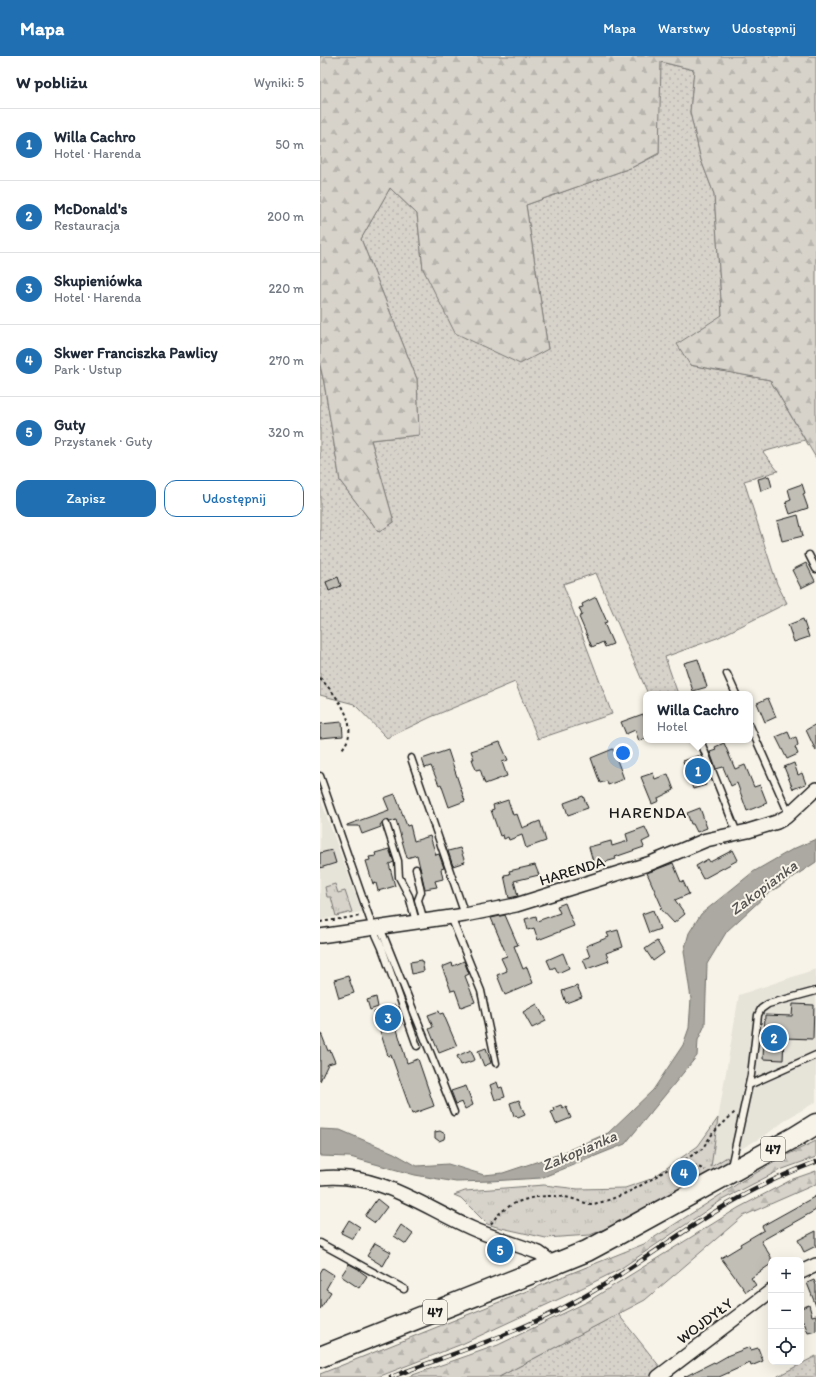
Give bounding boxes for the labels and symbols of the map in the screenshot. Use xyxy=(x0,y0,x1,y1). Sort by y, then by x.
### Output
your location xyxy=(613,743,633,763)
pin: 1 xyxy=(685,756,711,786)
district label: HARENDA xyxy=(609,803,687,822)
street label: HARENDA xyxy=(537,852,607,889)
water label: Zakopianka xyxy=(726,855,802,919)
pin: 3 xyxy=(375,1003,401,1033)
pin: 2 xyxy=(761,1023,787,1053)
water label: Zakopianka xyxy=(539,1126,620,1175)
road number: 47 xyxy=(761,1137,785,1161)
pin: 4 xyxy=(671,1158,697,1188)
pin: 5 xyxy=(487,1235,513,1265)
street label: WOJDYŁY xyxy=(673,1294,737,1348)
road number: 47 xyxy=(423,1300,447,1324)

